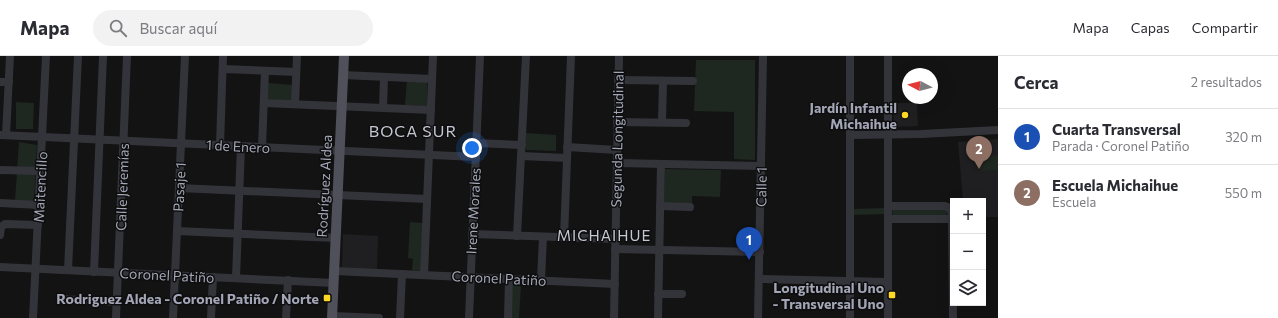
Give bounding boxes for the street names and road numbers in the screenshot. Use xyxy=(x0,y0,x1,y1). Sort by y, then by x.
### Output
street label: Segunda Longitudinal xyxy=(607,70,627,208)
street label: Rodríguez Aldea xyxy=(313,134,335,238)
street label: 1 de Enero xyxy=(205,136,271,156)
street label: Calle Jeremías xyxy=(112,143,132,231)
street label: Maitencillo xyxy=(30,151,50,223)
street label: Pasaje 1 xyxy=(169,162,189,212)
street label: Irene Morales xyxy=(462,167,484,255)
street label: Calle 1 xyxy=(752,167,770,207)
street label: Coronel Patiño xyxy=(119,264,215,286)
street label: Coronel Patiño xyxy=(451,267,547,289)

